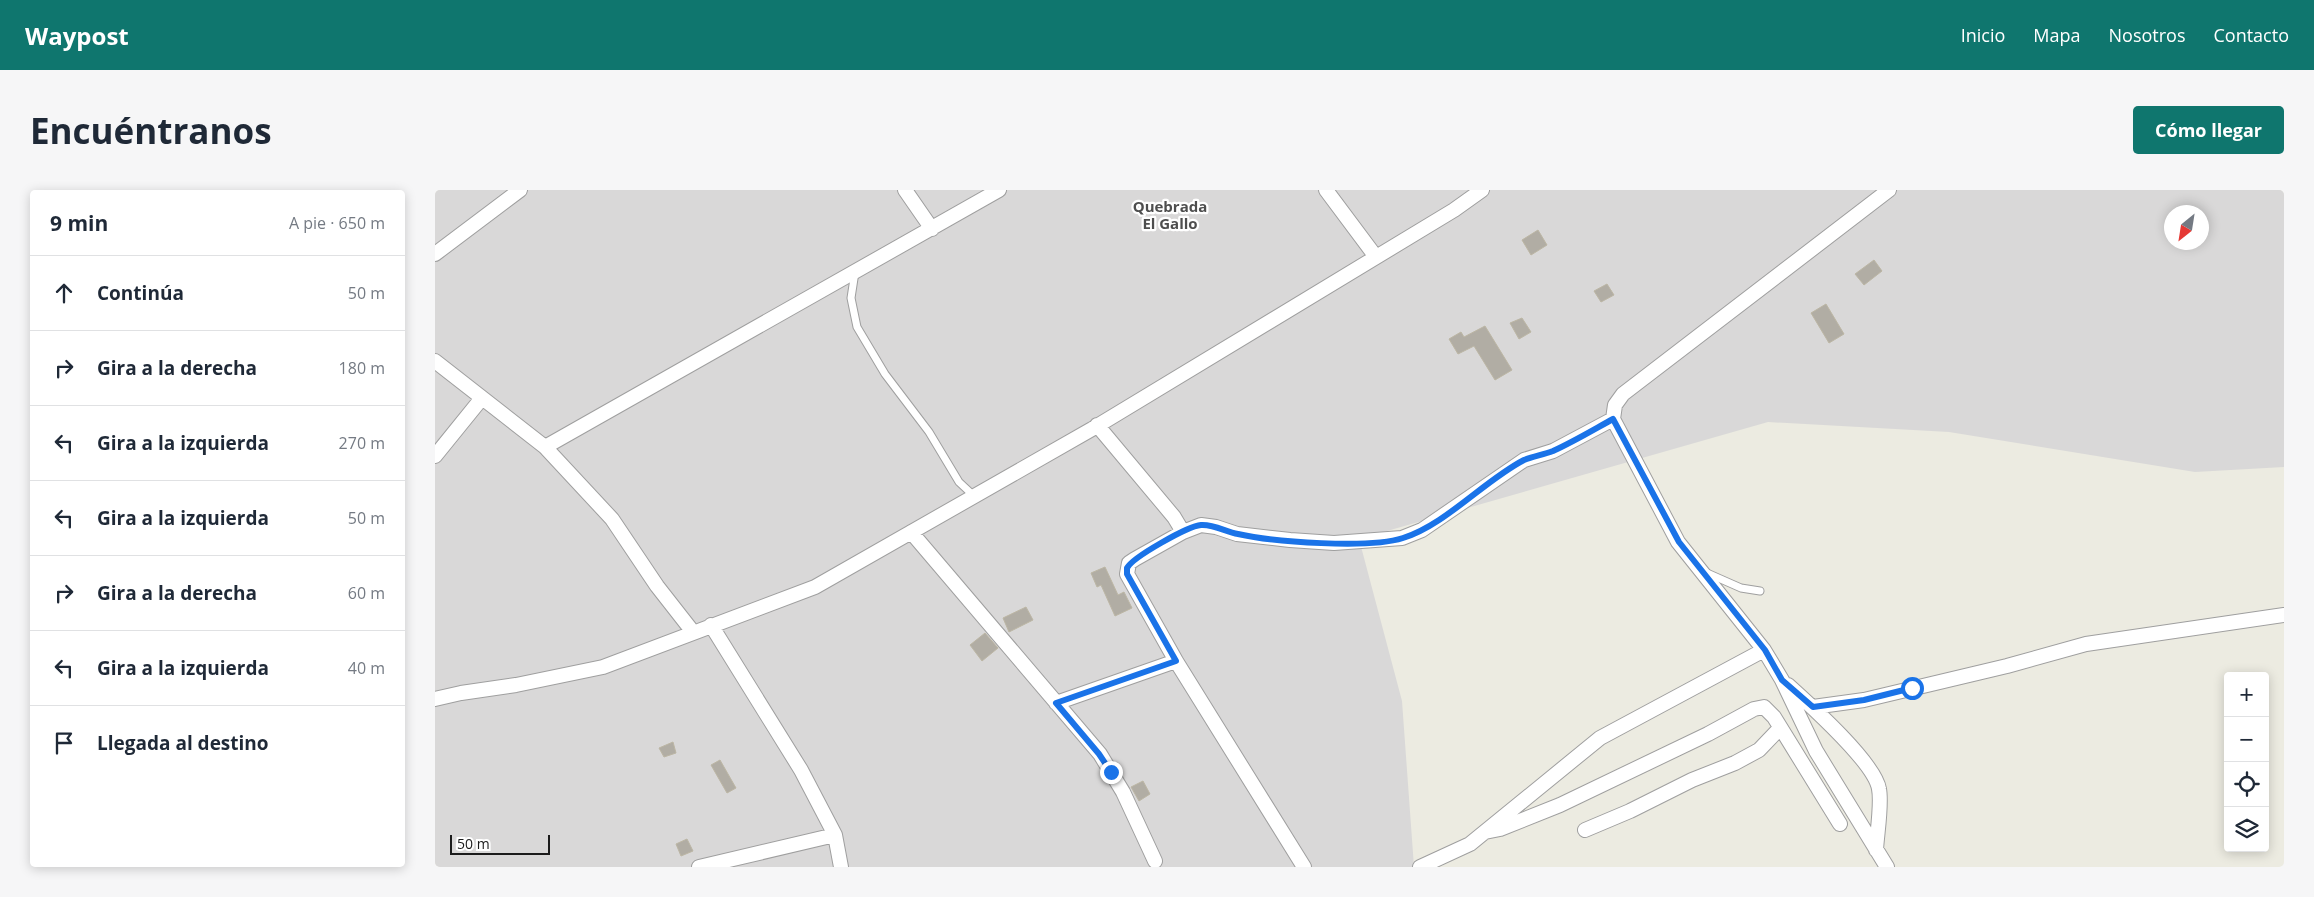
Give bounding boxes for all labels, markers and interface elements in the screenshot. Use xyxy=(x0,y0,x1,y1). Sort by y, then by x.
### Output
text: Waypost xyxy=(25,19,129,52)
text: Inicio xyxy=(1961,23,2005,47)
text: Mapa xyxy=(2033,23,2081,47)
text: Nosotros xyxy=(2109,23,2186,47)
text: Contacto xyxy=(2214,23,2289,47)
button: Cómo llegar xyxy=(2133,106,2284,154)
text: Encuéntranos xyxy=(30,107,272,154)
district label: Quebrada El Gallo xyxy=(1133,196,1207,233)
north arrow xyxy=(2164,205,2209,250)
text: 9 min xyxy=(50,209,108,237)
text: A pie · 650 m xyxy=(289,212,385,234)
icon: ahead xyxy=(50,279,78,307)
text: Continúa xyxy=(97,280,184,306)
text: 50 m xyxy=(348,282,385,304)
icon: right xyxy=(50,354,78,382)
text: Gira a la derecha xyxy=(97,355,257,381)
text: 180 m xyxy=(339,357,385,379)
icon: left xyxy=(50,429,78,457)
text: Gira a la izquierda xyxy=(97,430,269,456)
text: 270 m xyxy=(339,432,385,454)
icon: left xyxy=(50,504,78,532)
text: Gira a la izquierda xyxy=(97,505,269,531)
text: 50 m xyxy=(348,507,385,529)
icon: right xyxy=(50,579,78,607)
text: Gira a la derecha xyxy=(97,580,257,606)
text: 60 m xyxy=(348,582,385,604)
icon: left xyxy=(50,654,78,682)
text: Gira a la izquierda xyxy=(97,655,269,681)
text: 40 m xyxy=(348,657,385,679)
map controls xyxy=(2224,672,2269,852)
button: + xyxy=(2224,672,2269,717)
route start xyxy=(1901,677,1924,700)
button: − xyxy=(2224,717,2269,762)
icon: arrive xyxy=(50,729,78,757)
text: Llegada al destino xyxy=(97,730,269,756)
route end xyxy=(1100,761,1123,784)
button: locate xyxy=(2224,762,2269,807)
button: layers xyxy=(2224,807,2269,852)
scale bar xyxy=(450,832,550,855)
text: 50 m xyxy=(457,834,490,853)

